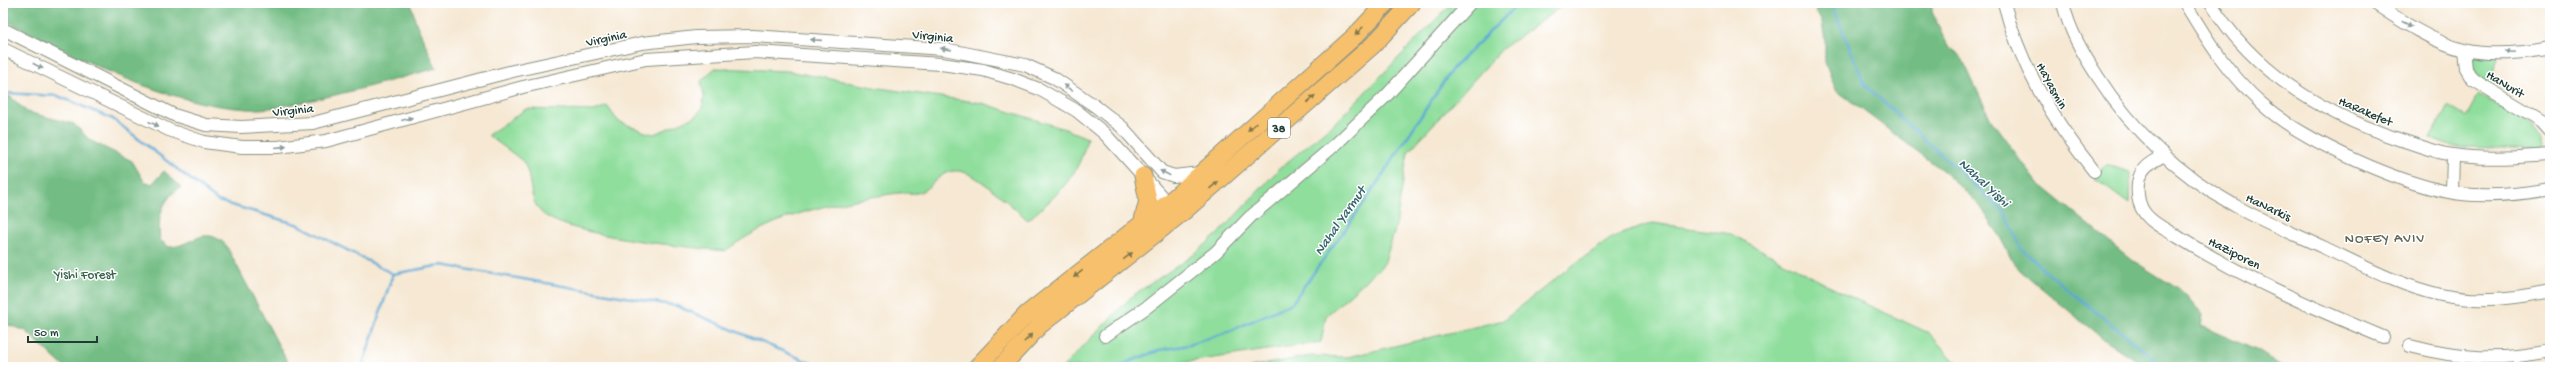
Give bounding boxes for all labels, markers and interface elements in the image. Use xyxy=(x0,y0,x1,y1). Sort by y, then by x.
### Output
one-way arrow xyxy=(2401,21,2413,27)
one-way arrow xyxy=(1354,26,1364,36)
street label: Virginia xyxy=(584,28,629,51)
street label: Virginia xyxy=(911,28,955,47)
one-way arrow xyxy=(810,36,822,43)
one-way arrow xyxy=(940,46,952,52)
one-way arrow xyxy=(2505,49,2518,56)
street label: HaYasmin xyxy=(2032,60,2070,113)
one-way arrow xyxy=(32,63,44,69)
street label: HaNurit xyxy=(2483,68,2528,103)
one-way arrow xyxy=(1063,84,1073,92)
street label: HaRakefet xyxy=(2336,94,2396,131)
one-way arrow xyxy=(1306,95,1317,104)
street label: Virginia xyxy=(271,102,315,121)
one-way arrow xyxy=(402,116,414,122)
road number: 38 xyxy=(1268,118,1290,138)
one-way arrow xyxy=(149,121,160,127)
one-way arrow xyxy=(1247,123,1258,132)
one-way arrow xyxy=(275,143,287,150)
water label: Nahal Yishi xyxy=(1954,156,2014,213)
one-way arrow xyxy=(1160,169,1171,176)
one-way arrow xyxy=(1209,181,1218,190)
water label: Nahal Yarmut xyxy=(1311,182,1372,259)
street label: HaNarkis xyxy=(2243,191,2294,226)
district label: NOFEY AVIV xyxy=(2345,231,2425,248)
street label: HaZiporen xyxy=(2205,235,2263,274)
one-way arrow xyxy=(1122,251,1133,260)
park label: Yishi Forest xyxy=(53,268,117,283)
one-way arrow xyxy=(1073,269,1084,278)
scale bar xyxy=(28,318,97,344)
text: 50 m xyxy=(34,327,59,341)
one-way arrow xyxy=(1023,333,1033,343)

